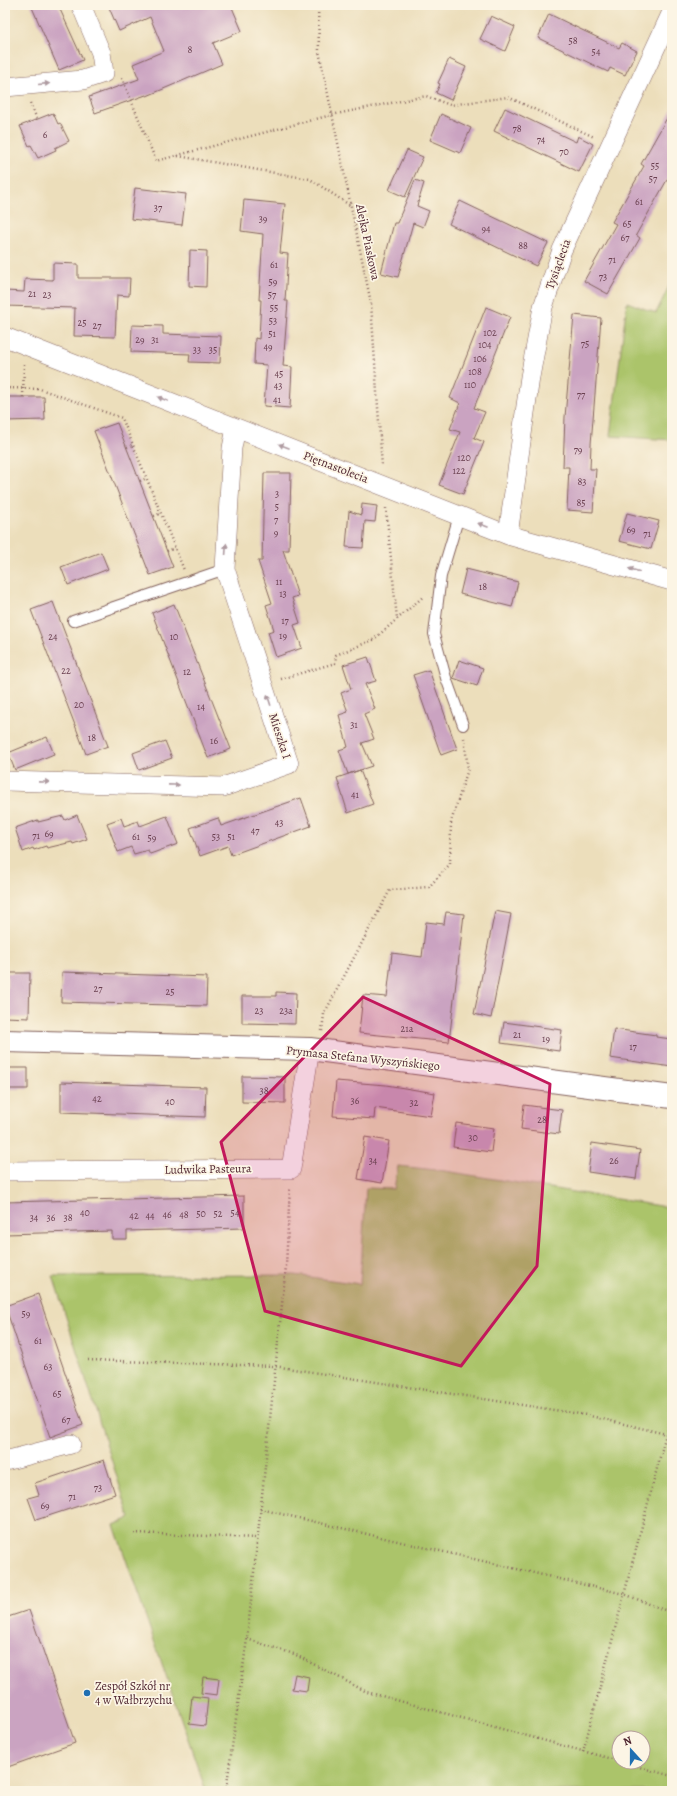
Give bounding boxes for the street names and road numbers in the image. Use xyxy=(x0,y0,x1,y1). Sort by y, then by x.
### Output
street label: Alejka Piaskowa xyxy=(352,201,384,282)
street label: Tysiąclecia xyxy=(541,236,575,291)
street label: Piętnastolecia xyxy=(301,447,371,487)
street label: Mieszka I xyxy=(265,711,295,761)
street label: Prymasa Stefana Wyszyńskiego xyxy=(285,1042,441,1074)
street label: Ludwika Pasteura xyxy=(164,1160,252,1178)

